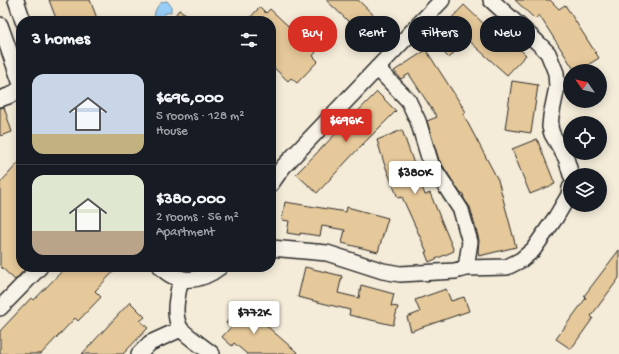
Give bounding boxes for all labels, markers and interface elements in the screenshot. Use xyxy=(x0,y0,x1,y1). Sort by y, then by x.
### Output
chip: Buy xyxy=(288,16,337,52)
chip: Rent xyxy=(345,16,400,52)
chip: Filters xyxy=(408,16,472,52)
chip: New xyxy=(480,16,535,52)
icon: filters xyxy=(238,29,260,51)
text: 3 homes xyxy=(32,30,90,50)
north arrow xyxy=(563,64,607,108)
map controls xyxy=(563,64,607,212)
text: $696,000 xyxy=(156,89,224,109)
icon: home xyxy=(64,90,112,138)
text: 5 rooms · 128 m² xyxy=(156,109,244,124)
pin: $696K xyxy=(318,109,374,143)
text: $696K xyxy=(330,114,362,129)
button: locate xyxy=(563,116,607,160)
text: House xyxy=(156,124,188,139)
pin: $380K xyxy=(387,161,443,195)
text: $380K xyxy=(398,166,432,181)
button: layers xyxy=(563,168,607,212)
text: $380,000 xyxy=(156,190,226,210)
icon: home xyxy=(64,191,112,239)
text: 2 rooms · 56 m² xyxy=(156,210,239,225)
text: Apartment xyxy=(156,225,215,240)
pin: $772K xyxy=(226,301,282,335)
text: $772K xyxy=(238,306,270,321)

